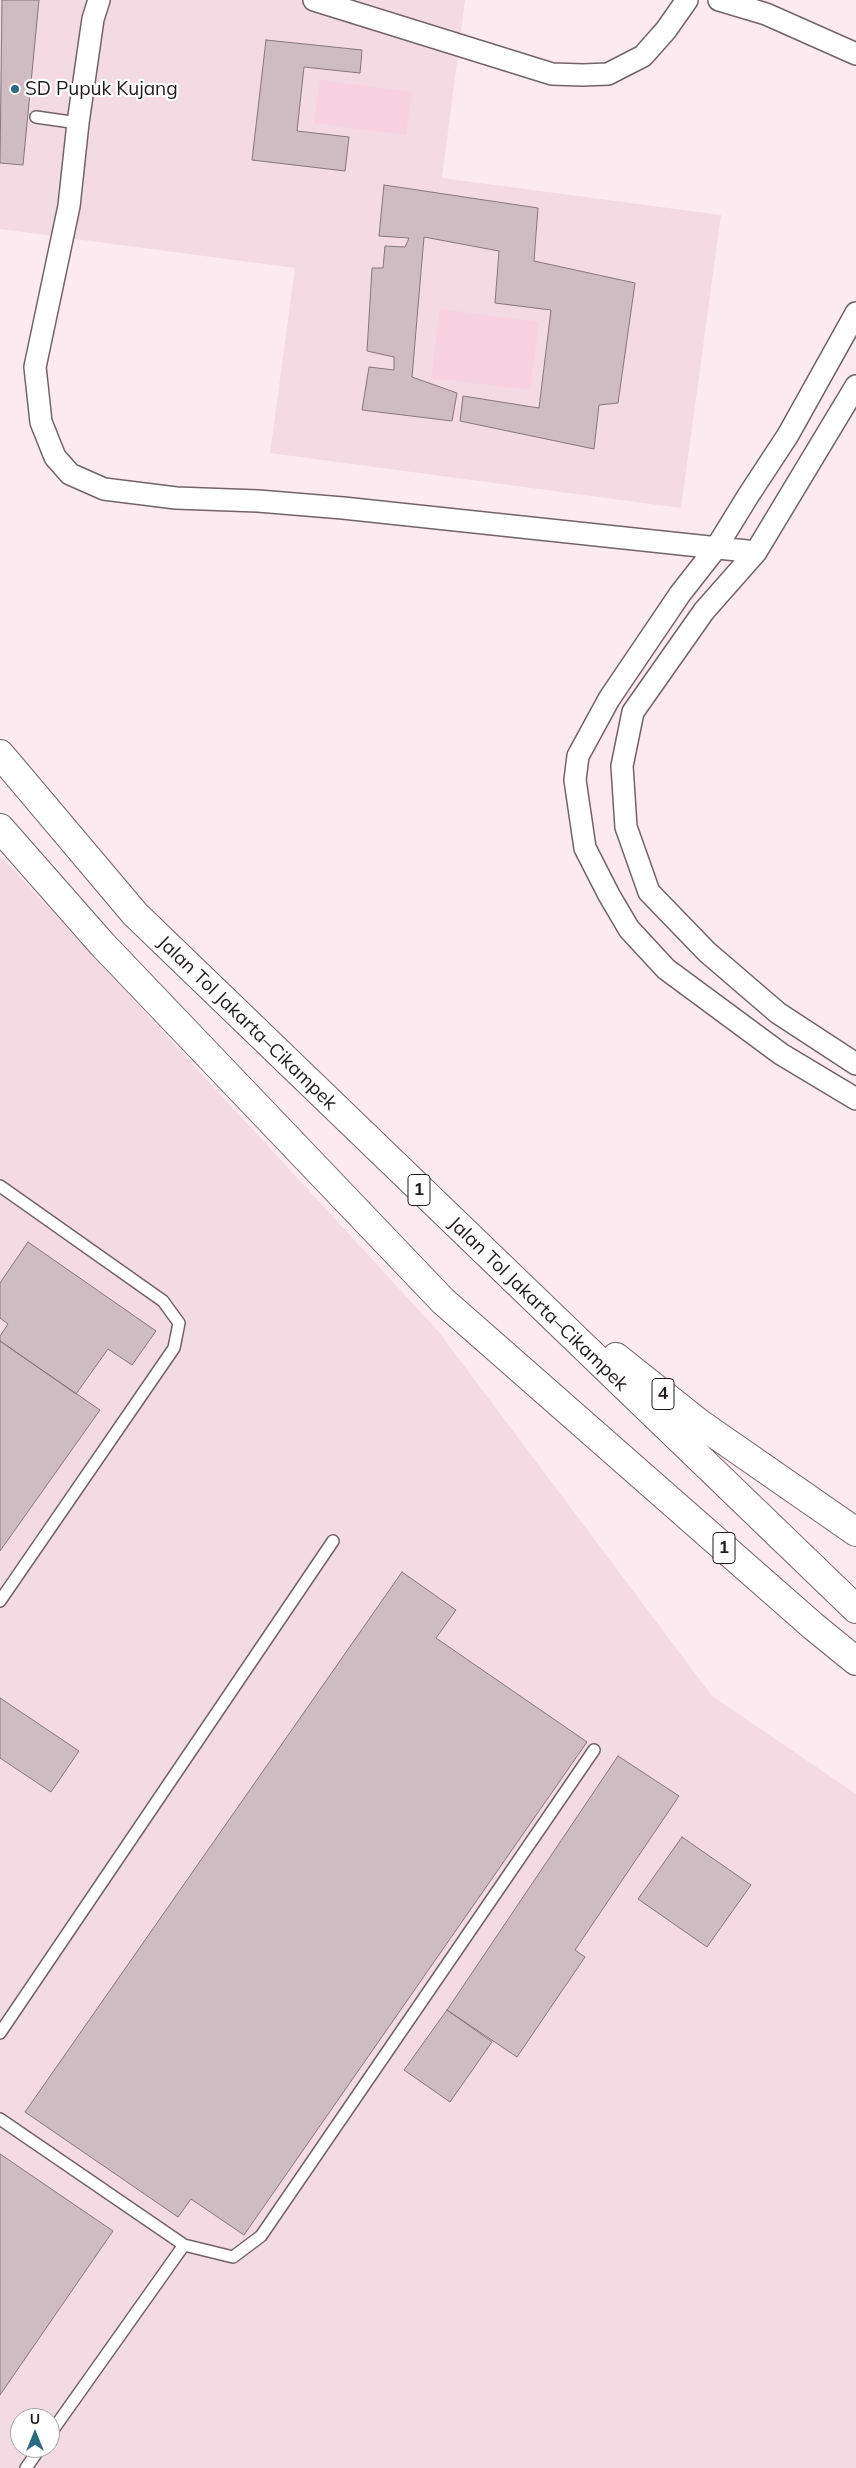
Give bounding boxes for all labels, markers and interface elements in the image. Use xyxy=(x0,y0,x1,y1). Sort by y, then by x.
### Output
place label: SD Pupuk Kujang xyxy=(25,78,178,100)
marker: SD Pupuk Kujang xyxy=(9,83,21,95)
street label: Jalan Tol Jakarta–Cikampek xyxy=(153,931,341,1115)
road number: 1 xyxy=(408,1174,430,1206)
street label: Jalan Tol Jakarta–Cikampek xyxy=(444,1212,632,1396)
road number: 4 xyxy=(652,1378,674,1410)
road number: 1 xyxy=(713,1532,735,1564)
north arrow xyxy=(10,2408,60,2458)
text: U xyxy=(30,2410,40,2428)

